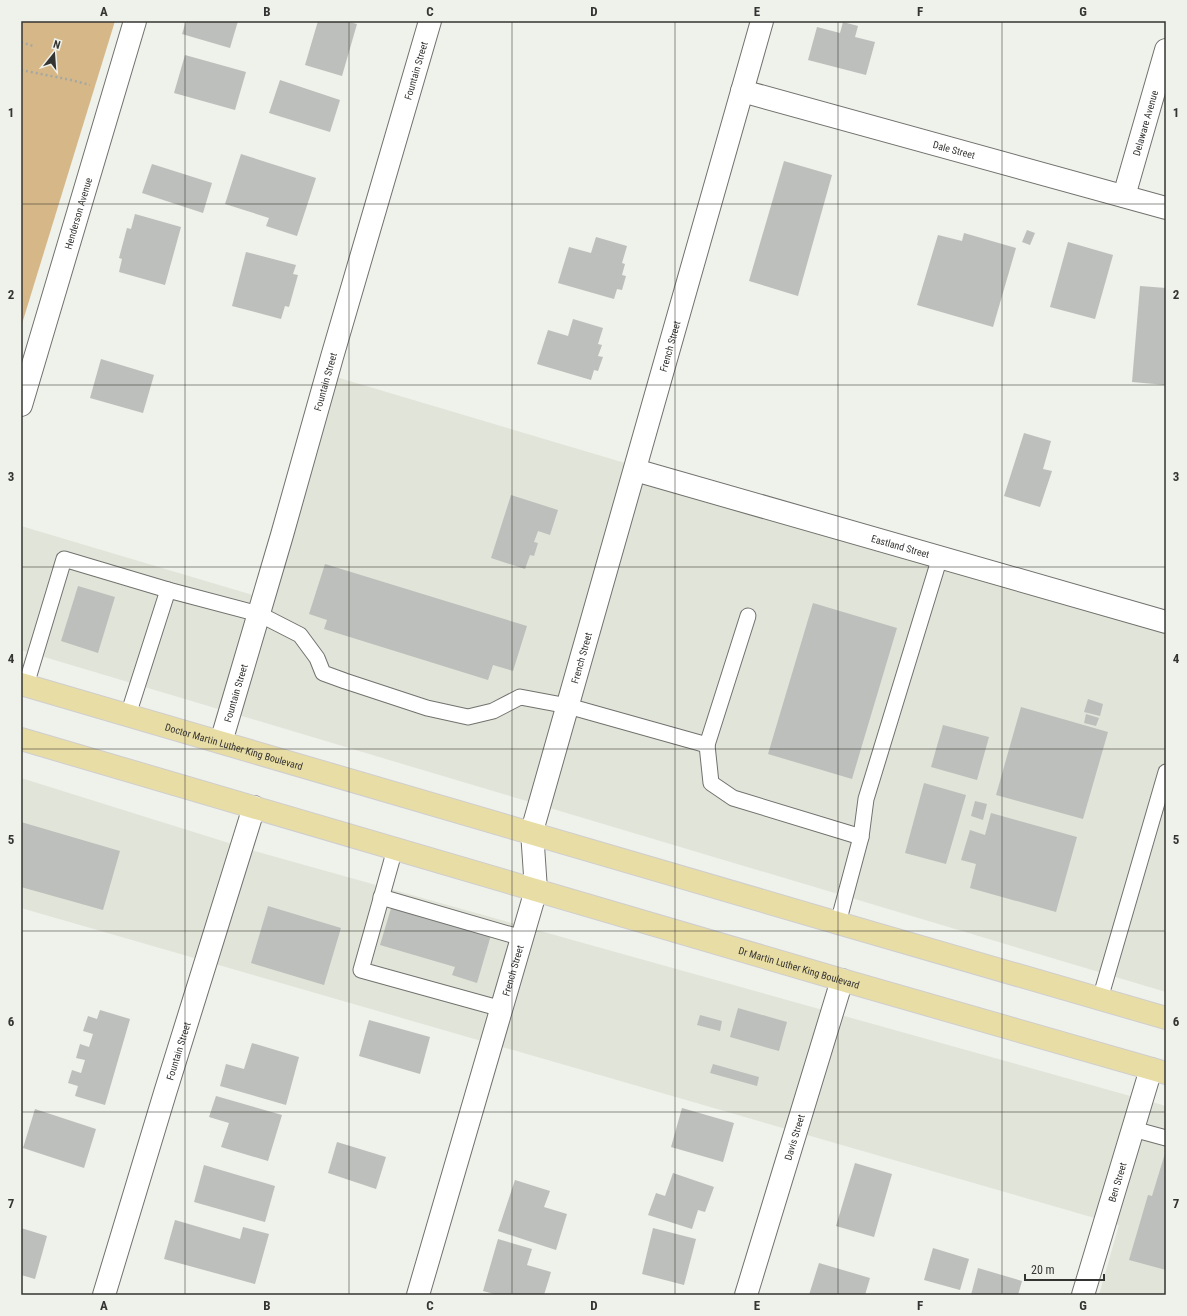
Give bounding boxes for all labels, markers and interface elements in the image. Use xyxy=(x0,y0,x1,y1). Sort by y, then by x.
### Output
text: A xyxy=(100,4,108,19)
text: B xyxy=(263,4,271,19)
text: C xyxy=(426,4,434,19)
text: D xyxy=(590,4,598,19)
text: E xyxy=(754,4,761,19)
text: F xyxy=(917,4,923,19)
text: G xyxy=(1079,4,1087,19)
north arrow xyxy=(34,34,74,74)
text: N xyxy=(52,38,62,52)
street label: Fountain Street xyxy=(402,40,429,101)
street label: Delaware Avenue xyxy=(1130,89,1160,157)
text: 1 xyxy=(8,105,14,120)
text: 1 xyxy=(1173,105,1179,120)
street label: Dale Street xyxy=(932,138,976,161)
street label: Henderson Avenue xyxy=(62,176,94,250)
text: 2 xyxy=(8,287,15,302)
text: 2 xyxy=(1173,287,1180,302)
street label: French Street xyxy=(657,319,682,373)
street label: Fountain Street xyxy=(312,351,339,412)
text: 3 xyxy=(8,469,14,484)
text: 3 xyxy=(1173,469,1179,484)
street label: Eastland Street xyxy=(870,532,931,560)
street label: French Street xyxy=(569,631,594,685)
text: 4 xyxy=(8,651,15,666)
text: 4 xyxy=(1173,651,1180,666)
street label: Fountain Street xyxy=(222,663,249,723)
street label: Doctor Martin Luther King Boulevard xyxy=(164,721,304,772)
text: 5 xyxy=(8,832,15,847)
text: 5 xyxy=(1173,832,1180,847)
street label: French Street xyxy=(500,944,525,997)
street label: Dr Martin Luther King Boulevard xyxy=(737,944,861,990)
text: 6 xyxy=(8,1014,15,1029)
text: 6 xyxy=(1173,1014,1180,1029)
street label: Fountain Street xyxy=(164,1021,192,1081)
street label: Davis Street xyxy=(782,1113,806,1161)
street label: Ben Street xyxy=(1106,1161,1128,1203)
text: 7 xyxy=(8,1196,15,1211)
text: 7 xyxy=(1173,1196,1180,1211)
scale bar xyxy=(1025,1256,1104,1282)
text: 20 m xyxy=(1031,1263,1055,1277)
text: A xyxy=(100,1298,108,1313)
text: B xyxy=(263,1298,271,1313)
text: C xyxy=(426,1298,434,1313)
text: D xyxy=(590,1298,598,1313)
text: E xyxy=(754,1298,761,1313)
text: F xyxy=(917,1298,923,1313)
text: G xyxy=(1079,1298,1087,1313)

